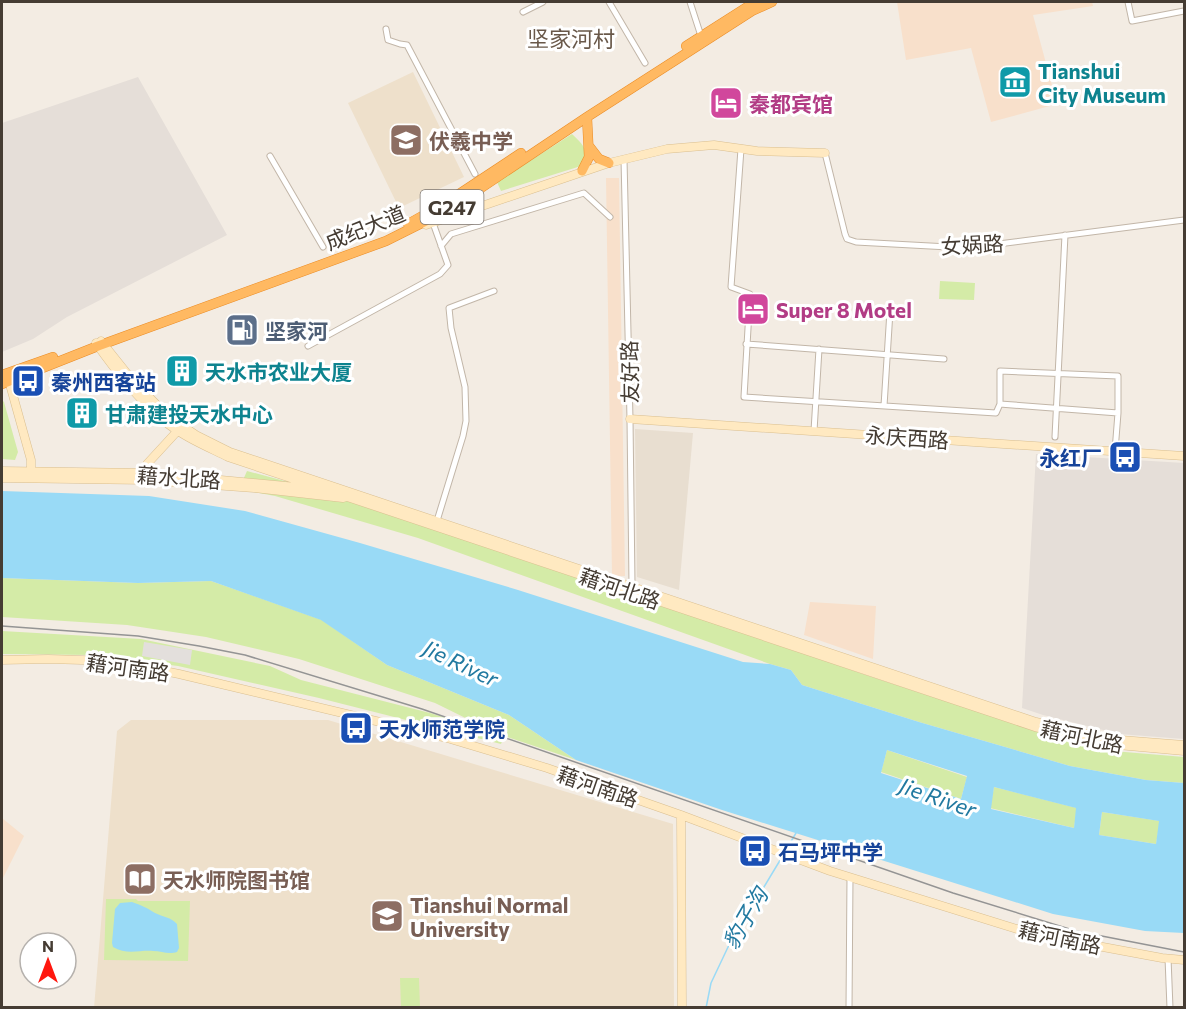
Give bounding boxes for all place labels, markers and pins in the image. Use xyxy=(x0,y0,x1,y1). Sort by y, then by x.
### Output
place label: Tianshui City Museum xyxy=(1038,58,1166,107)
museum icon: Tianshui City Museum xyxy=(997,64,1033,100)
hotel icon: 秦都宾馆 xyxy=(708,85,744,121)
place label: 秦都宾馆 xyxy=(749,91,833,116)
school or university icon: 伏羲中学 xyxy=(388,122,424,158)
place label: 伏羲中学 xyxy=(429,128,513,153)
hotel icon: Super 8 Motel xyxy=(735,291,771,327)
place label: Super 8 Motel xyxy=(776,297,912,322)
fuel station icon: 坚家河 xyxy=(224,312,260,348)
place label: 坚家河 xyxy=(265,318,328,343)
building icon: 天水市农业大厦 xyxy=(164,353,200,389)
place label: 天水市农业大厦 xyxy=(205,359,352,384)
bus stop icon: 秦州西客站 xyxy=(10,363,46,399)
place label: 秦州西客站 xyxy=(51,369,156,394)
building icon: 甘肃建投天水中心 xyxy=(64,395,100,431)
place label: 甘肃建投天水中心 xyxy=(105,401,273,426)
bus stop icon: 永红厂 xyxy=(1107,439,1143,475)
place label: 永红厂 xyxy=(1039,445,1102,470)
bus stop icon: 天水师范学院 xyxy=(338,710,374,746)
place label: 天水师范学院 xyxy=(379,716,505,741)
bus stop icon: 石马坪中学 xyxy=(737,833,773,869)
place label: 石马坪中学 xyxy=(778,839,883,864)
library icon: 天水师院图书馆 xyxy=(122,861,158,897)
place label: 天水师院图书馆 xyxy=(163,867,310,892)
place label: Tianshui Normal University xyxy=(410,892,568,941)
school or university icon: Tianshui Normal University xyxy=(369,898,405,934)

